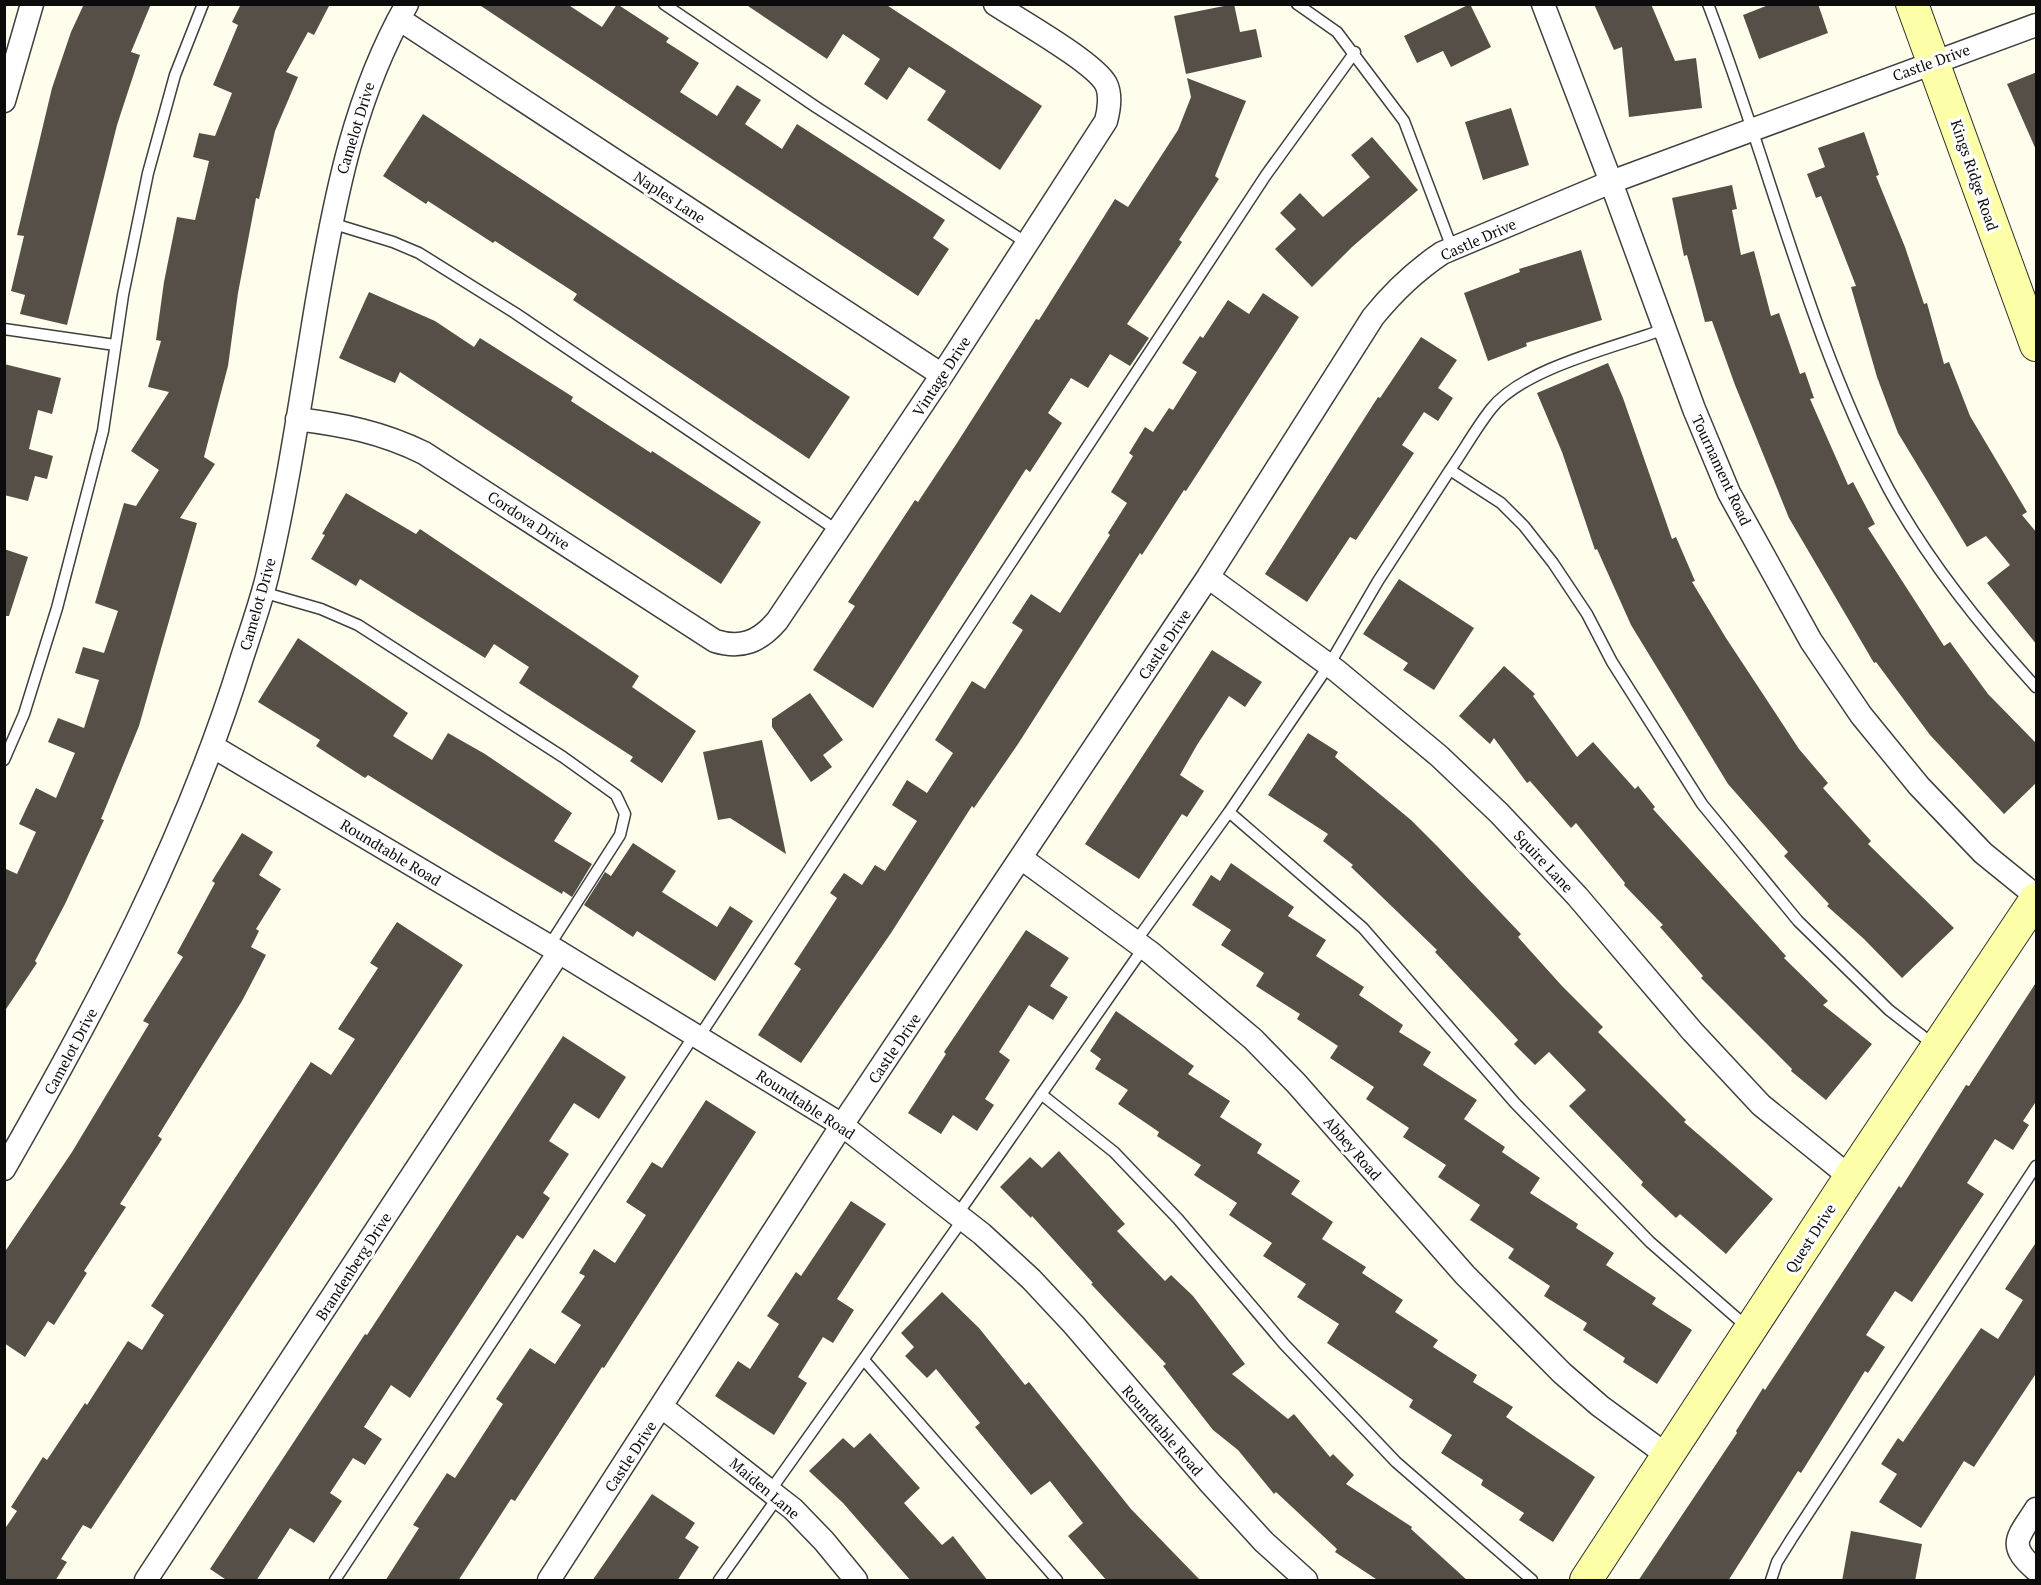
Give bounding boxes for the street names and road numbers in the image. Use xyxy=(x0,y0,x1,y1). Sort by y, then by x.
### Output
street label: Castle Drive xyxy=(1890,39,1972,85)
street label: Camelot Drive xyxy=(331,79,379,177)
street label: Kings Ridge Road xyxy=(1947,117,2003,233)
street label: Naples Lane xyxy=(630,166,710,228)
street label: Castle Drive xyxy=(1437,213,1519,265)
street label: Vintage Drive xyxy=(908,332,974,420)
street label: Tournament Road xyxy=(1688,412,1756,528)
street label: Cordova Drive xyxy=(484,486,574,554)
street label: Camelot Drive xyxy=(234,555,280,653)
street label: Castle Drive xyxy=(1133,605,1195,683)
street label: Roundtable Road xyxy=(337,814,445,890)
street label: Squire Lane xyxy=(1510,825,1578,897)
street label: Camelot Drive xyxy=(39,1004,101,1098)
street label: Castle Drive xyxy=(863,1009,925,1087)
street label: Roundtable Road xyxy=(753,1065,859,1143)
street label: Abbey Road xyxy=(1320,1112,1386,1184)
street label: Quest Drive xyxy=(1780,1200,1840,1276)
street label: Brandenberg Drive xyxy=(311,1208,395,1324)
street label: Roundtable Road xyxy=(1118,1380,1208,1480)
street label: Castle Drive xyxy=(600,1417,660,1495)
street label: Maiden Lane xyxy=(726,1453,804,1523)

